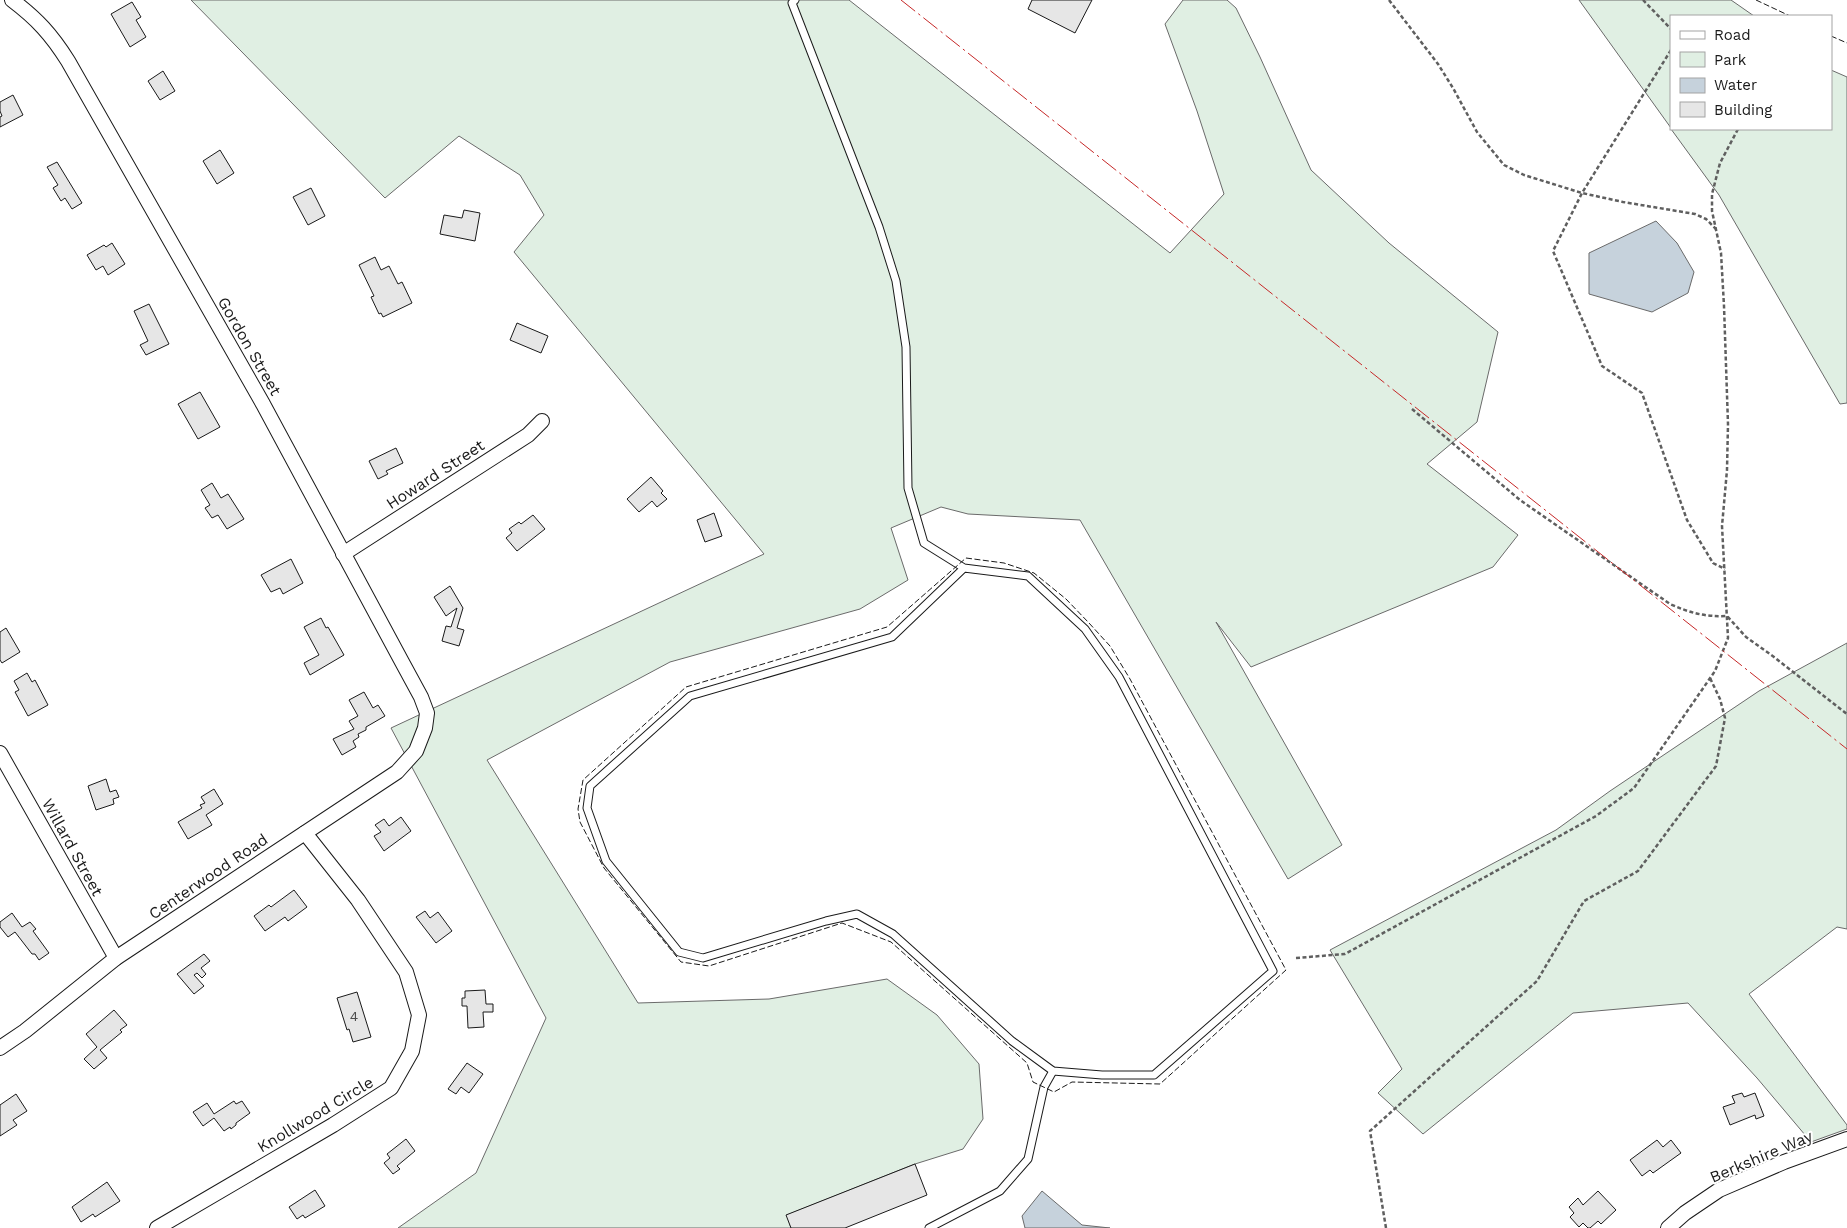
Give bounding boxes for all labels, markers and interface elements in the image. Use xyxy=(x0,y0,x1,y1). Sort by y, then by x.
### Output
legend xyxy=(1670,15,1832,130)
text: Road xyxy=(1714,26,1751,44)
text: Park xyxy=(1714,51,1747,69)
text: Water xyxy=(1714,76,1757,94)
text: Building xyxy=(1714,101,1772,119)
street label: Gordon Street xyxy=(214,294,286,399)
street label: Howard Street xyxy=(383,435,488,513)
street label: Willard Street xyxy=(38,795,107,900)
street label: Centerwood Road xyxy=(145,830,271,923)
house number: 4 xyxy=(350,1008,358,1024)
street label: Knollwood Circle xyxy=(254,1072,377,1157)
street label: Berkshire Way xyxy=(1707,1126,1816,1187)

